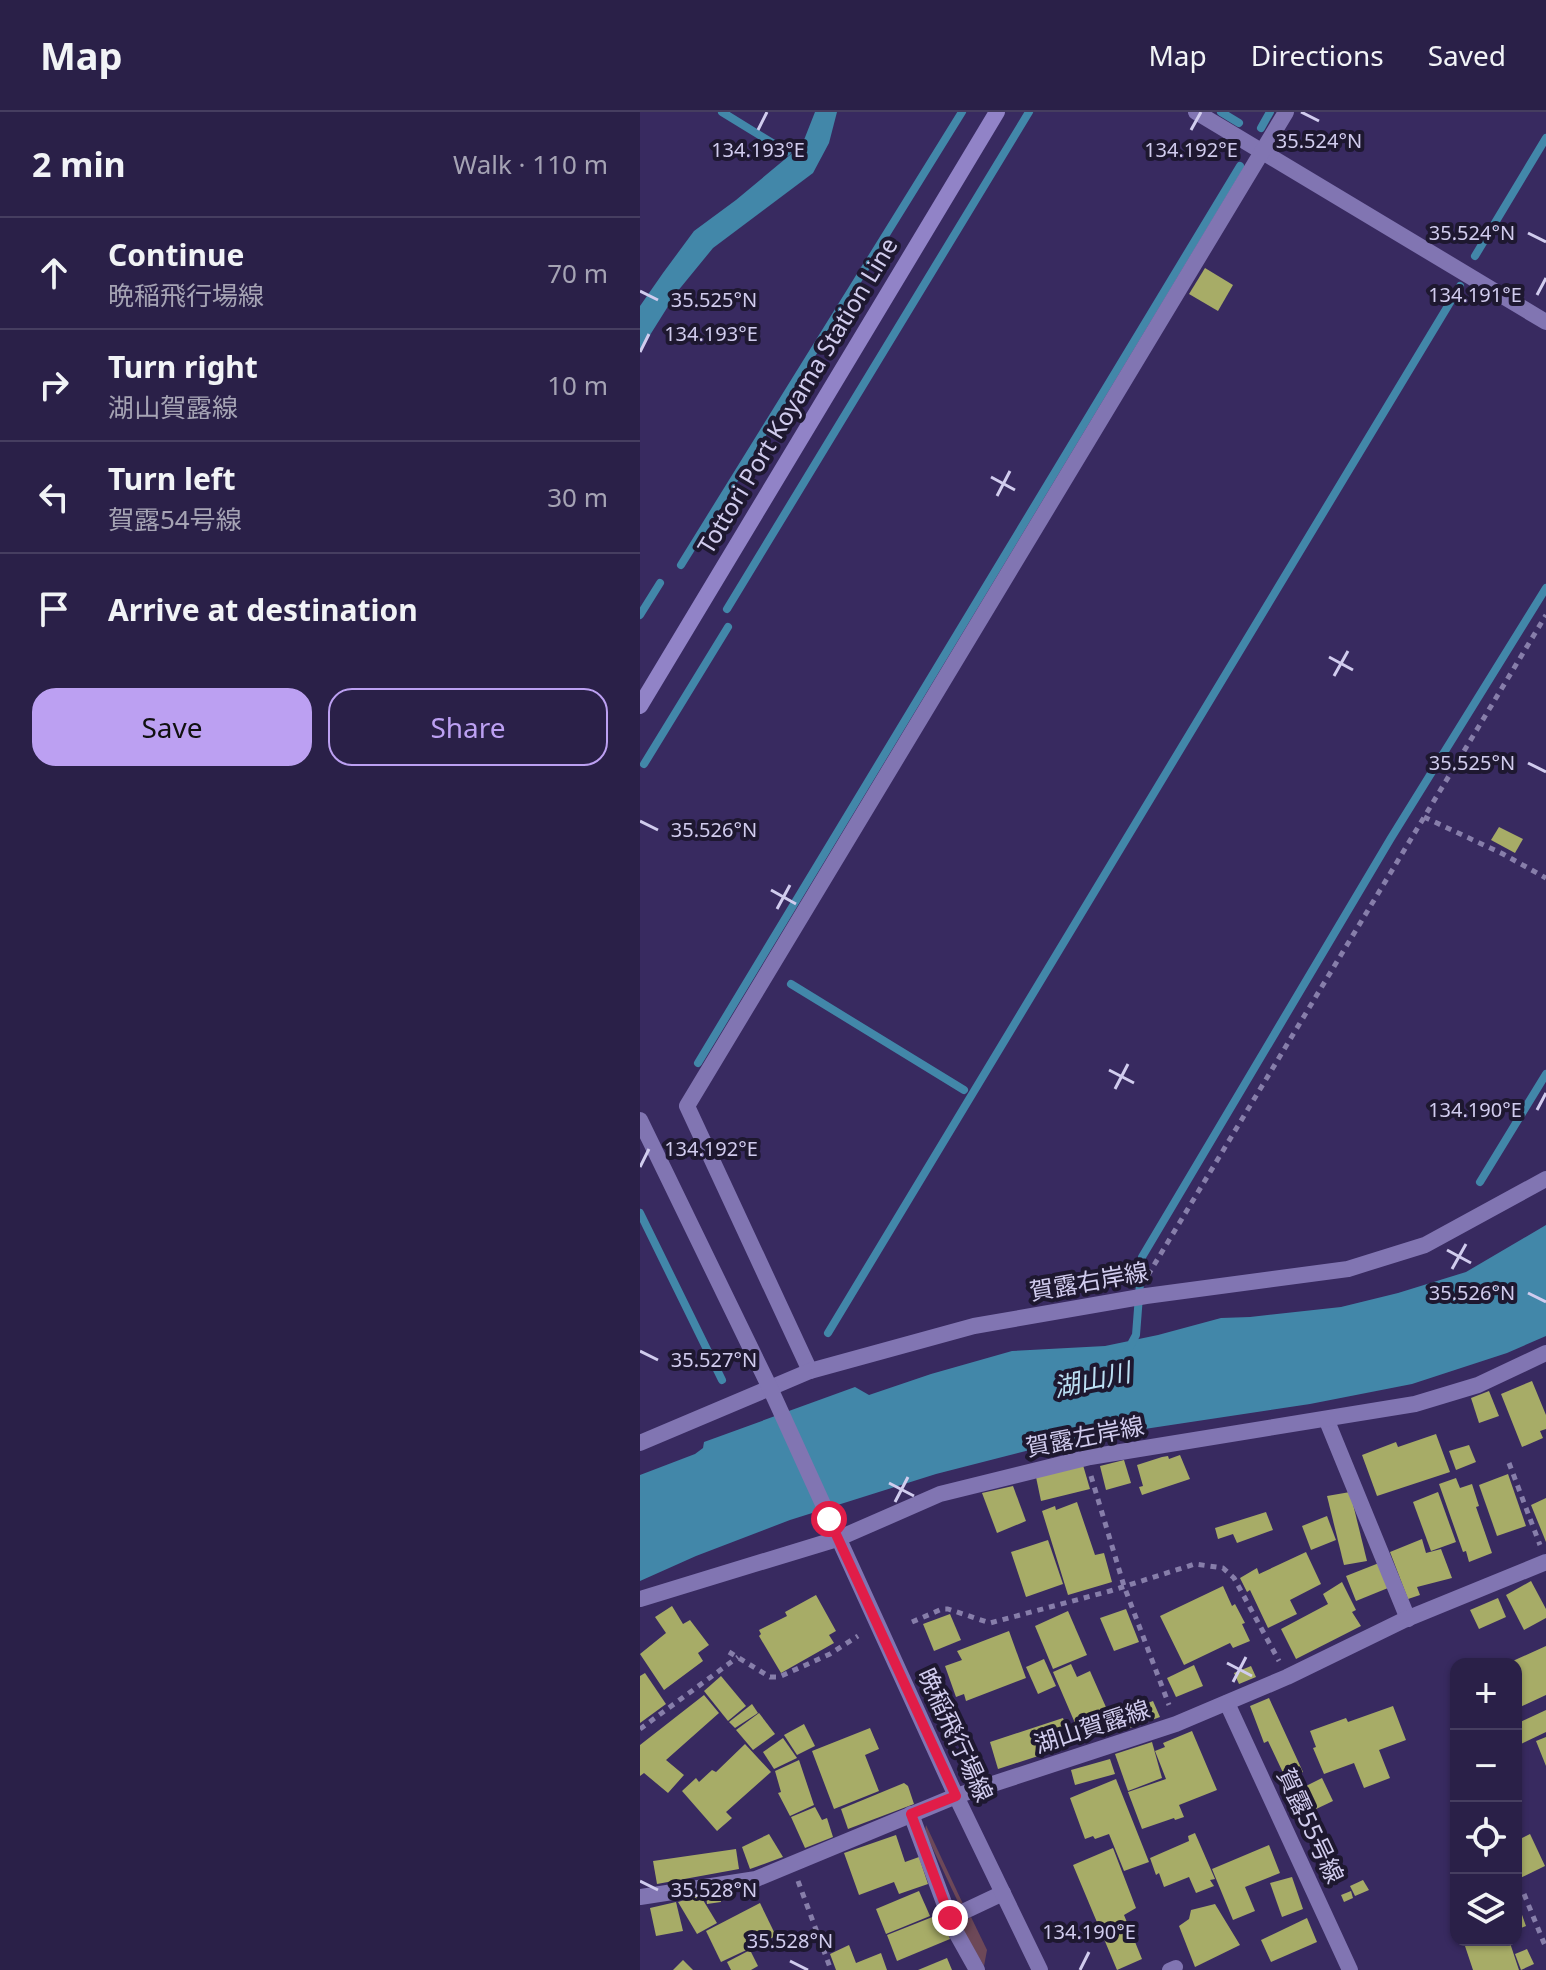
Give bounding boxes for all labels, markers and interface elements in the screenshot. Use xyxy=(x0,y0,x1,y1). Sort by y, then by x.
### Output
text: Map xyxy=(40,29,123,81)
text: Map xyxy=(1148,36,1207,74)
text: Directions xyxy=(1251,36,1384,74)
text: Saved xyxy=(1428,36,1506,74)
text: 35.524°N xyxy=(1276,127,1362,154)
text: 134.193°E xyxy=(711,136,805,163)
text: 134.192°E xyxy=(1144,136,1238,163)
text: 2 min xyxy=(32,141,126,187)
text: Walk · 110 m xyxy=(453,146,608,182)
text: 35.524°N xyxy=(1429,219,1515,246)
street label: Tottori Port Koyama Station Line xyxy=(689,231,905,560)
text: Continue xyxy=(108,234,244,275)
icon: ahead xyxy=(32,251,76,295)
text: 70 m xyxy=(547,255,608,291)
text: 晩稲飛行場線 xyxy=(108,277,264,313)
text: 134.191°E xyxy=(1428,281,1522,308)
text: 35.525°N xyxy=(671,286,757,313)
text: 134.193°E xyxy=(664,320,758,347)
text: Turn right xyxy=(108,346,258,387)
icon: right xyxy=(32,363,76,407)
text: 10 m xyxy=(547,367,608,403)
text: 湖山賀露線 xyxy=(108,389,238,425)
text: Turn left xyxy=(108,458,236,499)
icon: left xyxy=(32,475,76,519)
text: 30 m xyxy=(547,479,608,515)
text: 賀露54号線 xyxy=(108,501,242,537)
icon: arrive xyxy=(32,587,76,631)
text: Arrive at destination xyxy=(108,589,418,630)
button: Save xyxy=(32,688,312,766)
button: Share xyxy=(328,688,608,766)
text: 35.525°N xyxy=(1429,749,1515,776)
text: 35.526°N xyxy=(671,816,757,843)
text: 134.190°E xyxy=(1428,1096,1522,1123)
text: 134.192°E xyxy=(664,1135,758,1162)
street label: 賀露右岸線 xyxy=(1027,1254,1151,1307)
text: 35.526°N xyxy=(1429,1279,1515,1306)
text: 35.527°N xyxy=(671,1346,757,1373)
water label: 湖山川 xyxy=(1050,1353,1137,1405)
street label: 賀露左岸線 xyxy=(1023,1408,1147,1463)
route start xyxy=(811,1501,847,1537)
map controls xyxy=(1450,1658,1522,1946)
button: + xyxy=(1450,1658,1522,1730)
street label: 晩稲飛行場線 xyxy=(911,1662,1002,1807)
street label: 湖山賀露線 xyxy=(1029,1691,1154,1760)
button: − xyxy=(1450,1730,1522,1802)
street label: 賀露55号線 xyxy=(1270,1762,1352,1888)
button: locate xyxy=(1450,1802,1522,1874)
button: layers xyxy=(1450,1874,1522,1946)
text: 35.528°N xyxy=(671,1876,757,1903)
route end xyxy=(932,1900,968,1936)
text: 134.190°E xyxy=(1042,1918,1136,1945)
text: 35.528°N xyxy=(747,1927,833,1954)

